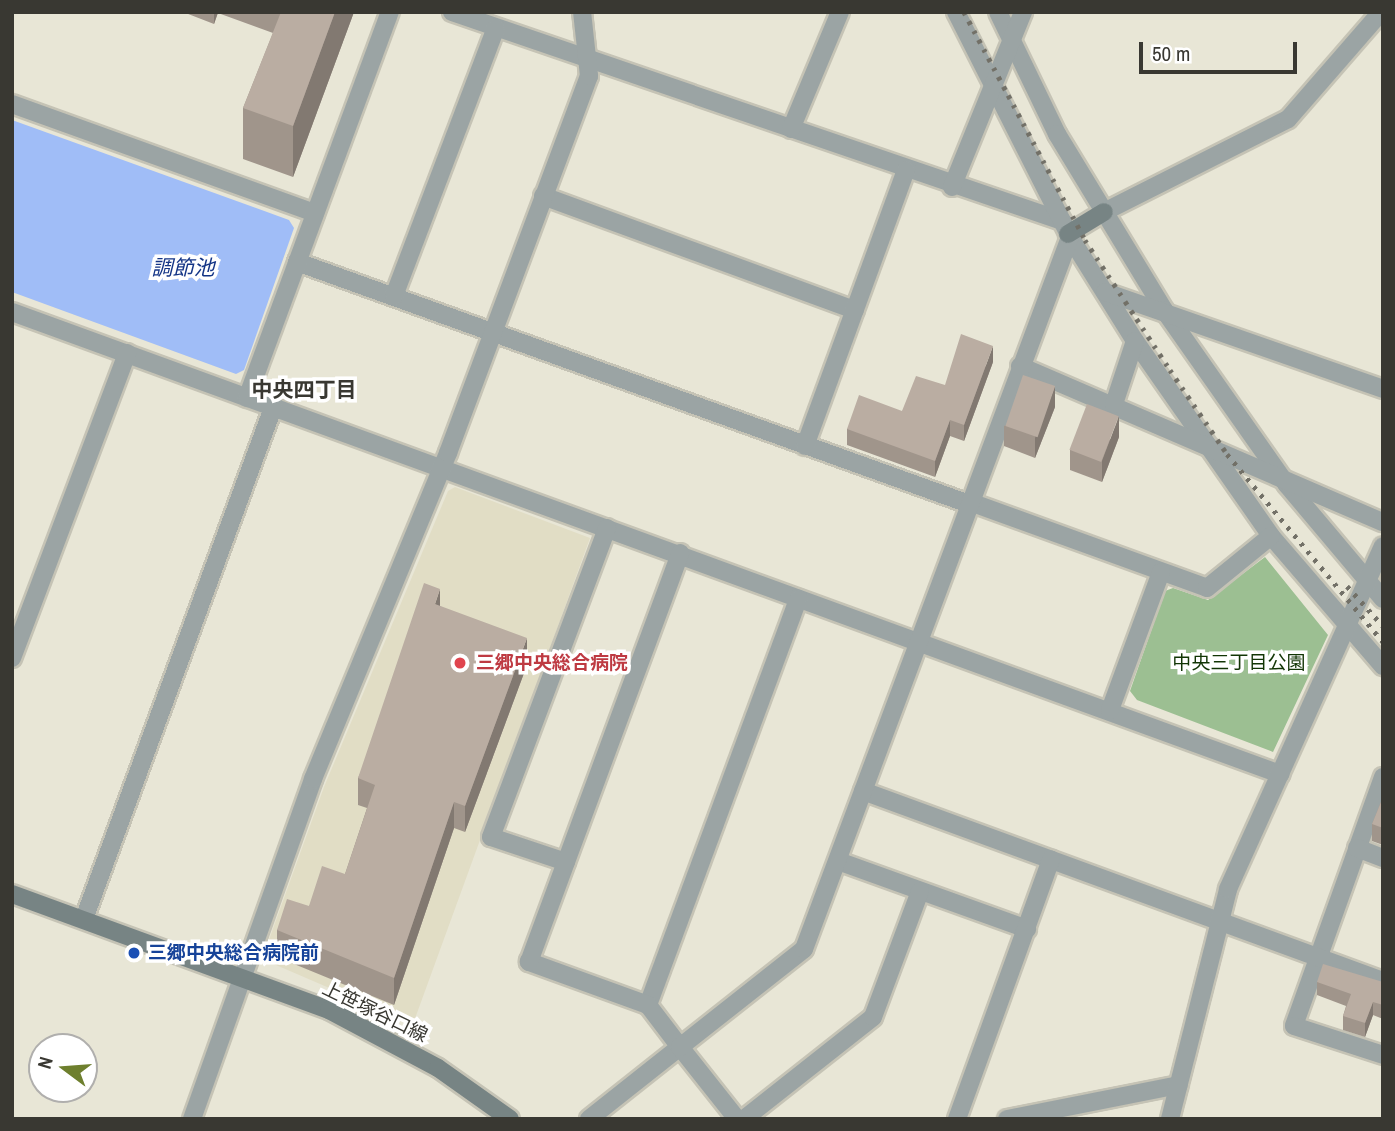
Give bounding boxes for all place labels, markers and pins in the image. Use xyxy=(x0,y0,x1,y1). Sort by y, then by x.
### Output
place label: 三郷中央総合病院 xyxy=(476,652,628,674)
marker: 三郷中央総合病院 xyxy=(450,653,470,673)
place label: 三郷中央総合病院前 xyxy=(148,942,319,964)
marker: 三郷中央総合病院前 xyxy=(126,945,142,961)

